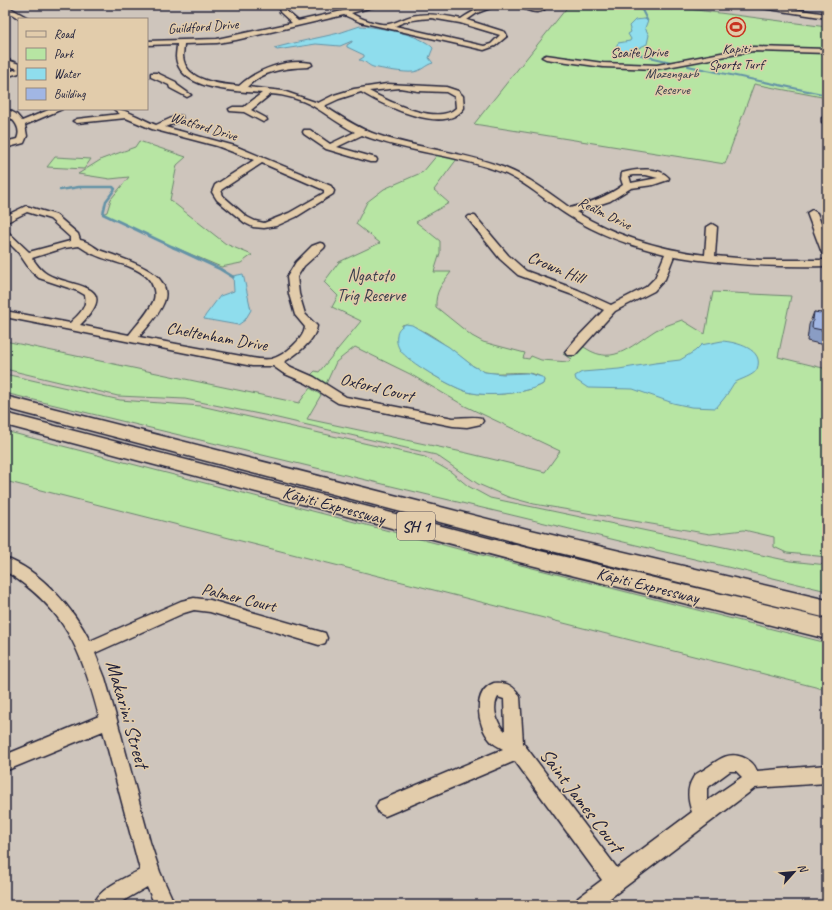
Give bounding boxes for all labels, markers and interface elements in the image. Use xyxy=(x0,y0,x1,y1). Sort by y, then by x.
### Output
street label: Guildford Drive xyxy=(167,15,240,37)
sports icon: Kapiti Sports Turf xyxy=(725,16,747,38)
legend xyxy=(18,18,148,110)
text: Road xyxy=(54,26,76,42)
place label: Kapiti Sports Turf xyxy=(709,40,767,73)
street label: Scaife Drive xyxy=(610,43,669,61)
text: Park xyxy=(54,46,75,62)
park label: Mazengarb Reserve xyxy=(645,65,700,98)
text: Water xyxy=(54,66,82,82)
text: Building xyxy=(54,86,86,102)
street label: Watford Drive xyxy=(169,108,241,145)
street label: Realm Drive xyxy=(576,193,635,234)
street label: Crown Hill xyxy=(524,246,590,290)
park label: Ngatoto Trig Reserve xyxy=(337,265,407,306)
street label: Cheltenham Drive xyxy=(165,317,270,356)
street label: Oxford Court xyxy=(338,368,418,407)
street label: Kāpiti Expressway xyxy=(280,482,388,530)
road number: SH 1 xyxy=(397,512,435,540)
street label: Kāpiti Expressway xyxy=(594,563,702,609)
street label: Palmer Court xyxy=(200,578,280,617)
street label: Makarini Street xyxy=(100,658,156,774)
street label: Saint James Court xyxy=(534,743,631,860)
north arrow xyxy=(774,852,814,892)
text: N xyxy=(795,861,812,876)

